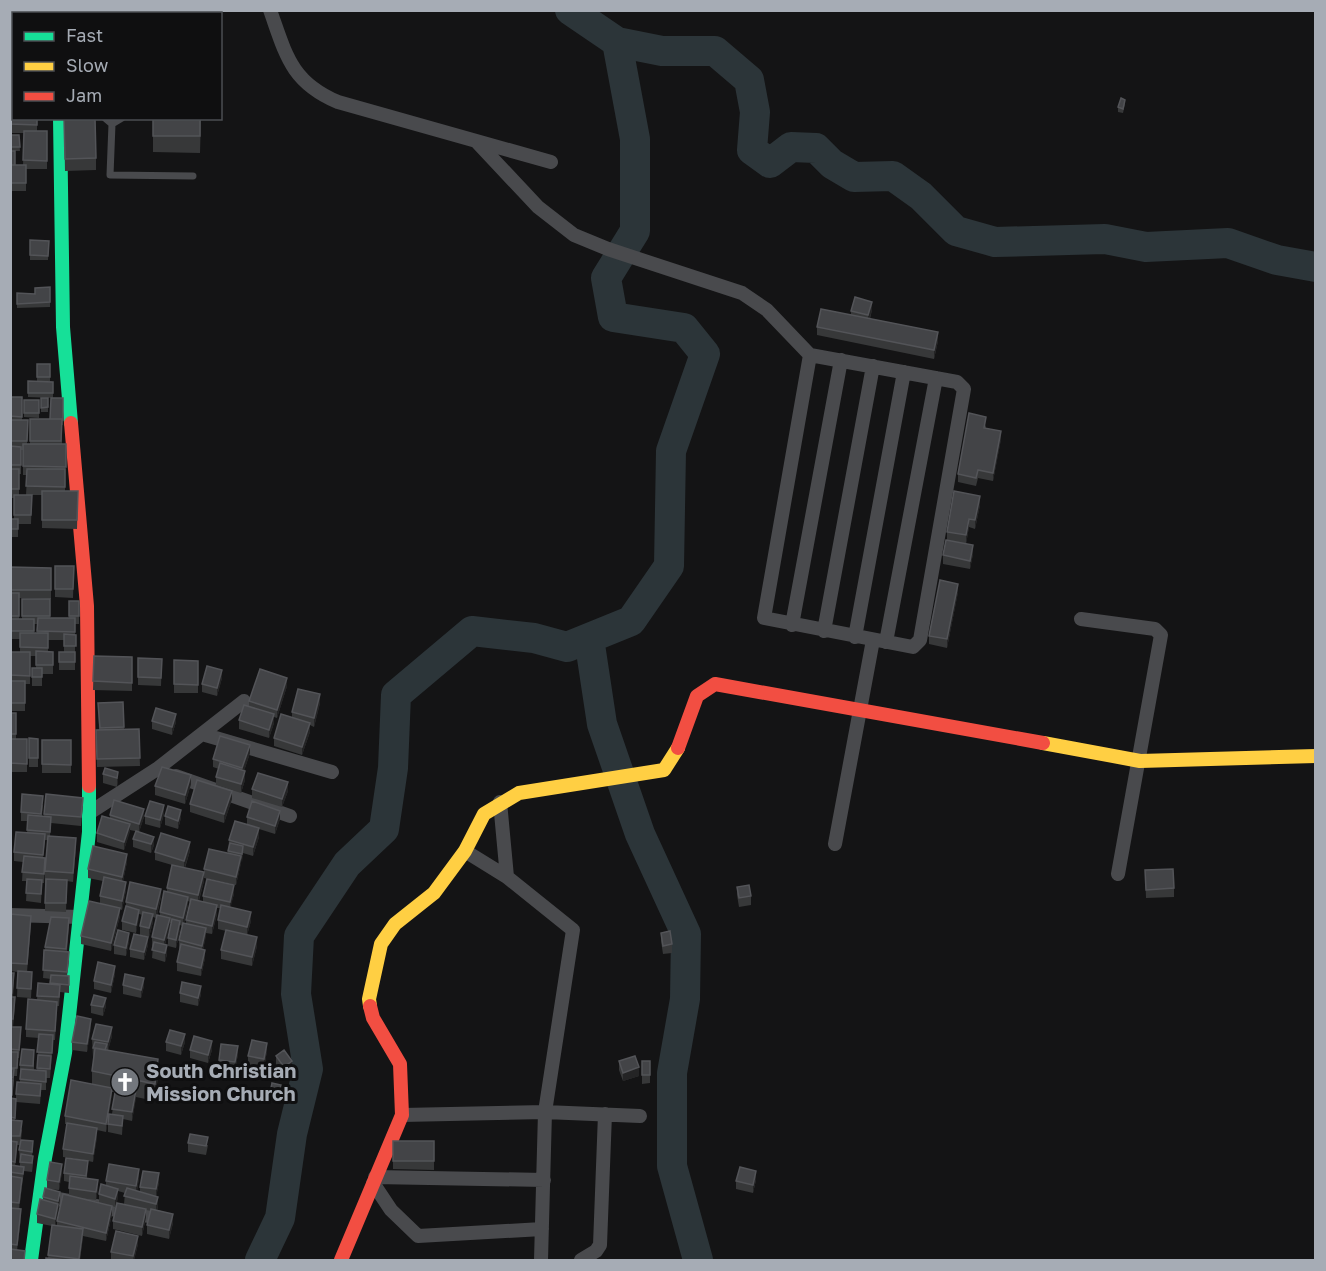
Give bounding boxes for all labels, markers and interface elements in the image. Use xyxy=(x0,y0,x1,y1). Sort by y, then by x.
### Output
legend xyxy=(12,12,222,120)
text: Fast xyxy=(66,24,103,46)
text: Slow xyxy=(66,54,109,76)
text: Jam xyxy=(66,84,102,106)
place label: South Christian Mission Church xyxy=(146,1058,296,1105)
church icon: South Christian Mission Church xyxy=(109,1066,141,1098)

